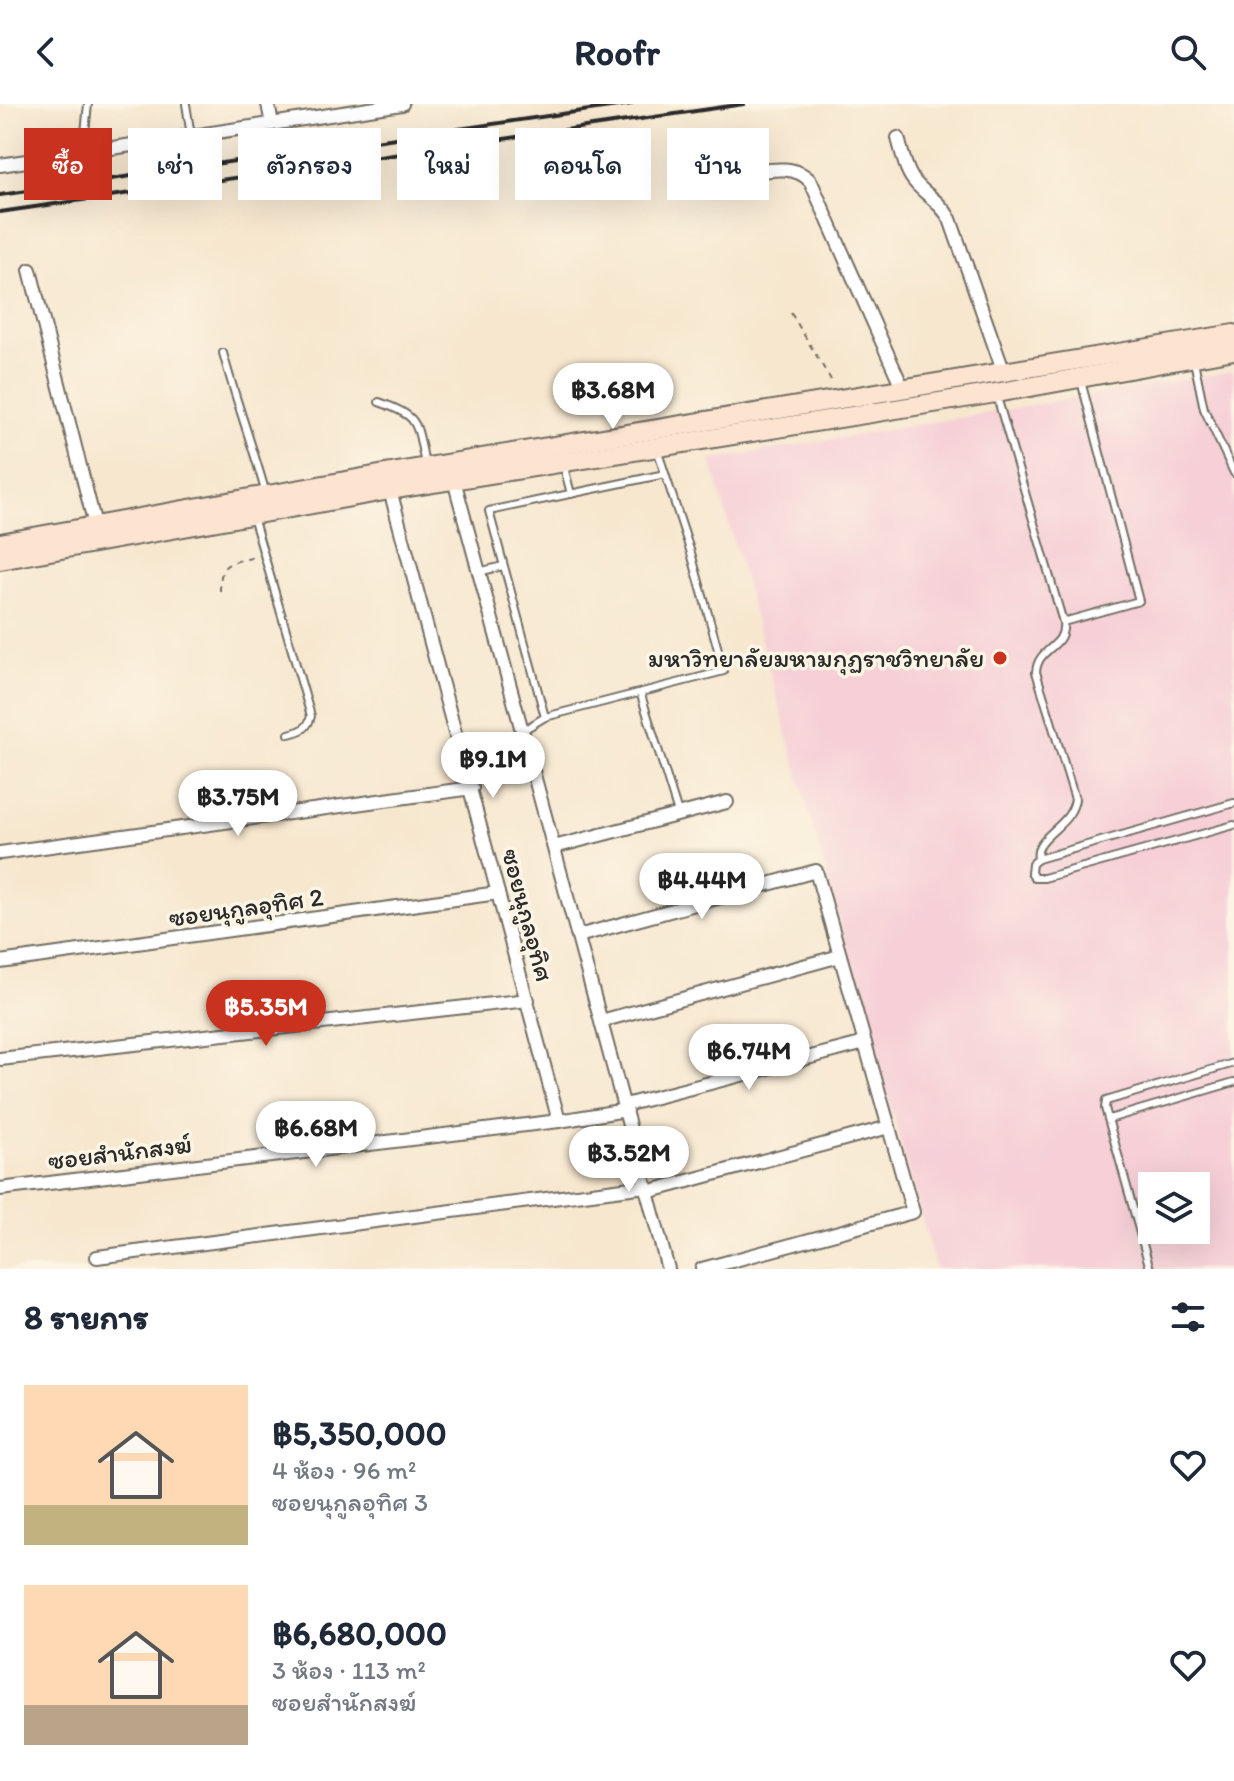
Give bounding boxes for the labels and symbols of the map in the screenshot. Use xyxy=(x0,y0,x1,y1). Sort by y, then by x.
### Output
pin: ฿3.68M xyxy=(548,363,678,431)
place label: มหาวิทยาลัยมหามกุฏราชวิทยาลัย xyxy=(648,642,984,676)
marker: มหาวิทยาลัยมหามกุฏราชวิทยาลัย xyxy=(991,649,1009,667)
pin: ฿9.1M xyxy=(437,732,549,800)
pin: ฿3.75M xyxy=(173,770,303,838)
street label: ซอยนุกูลอุทิศ xyxy=(493,845,561,985)
pin: ฿4.44M xyxy=(637,853,767,921)
street label: ซอยนุกูลอุทิศ 2 xyxy=(167,880,326,936)
pin: ฿5.35M xyxy=(201,980,331,1048)
pin: ฿6.74M xyxy=(684,1024,814,1092)
pin: ฿6.68M xyxy=(251,1101,381,1169)
pin: ฿3.52M xyxy=(564,1126,694,1194)
street label: ซอยสำนักสงฆ์ xyxy=(46,1127,194,1177)

